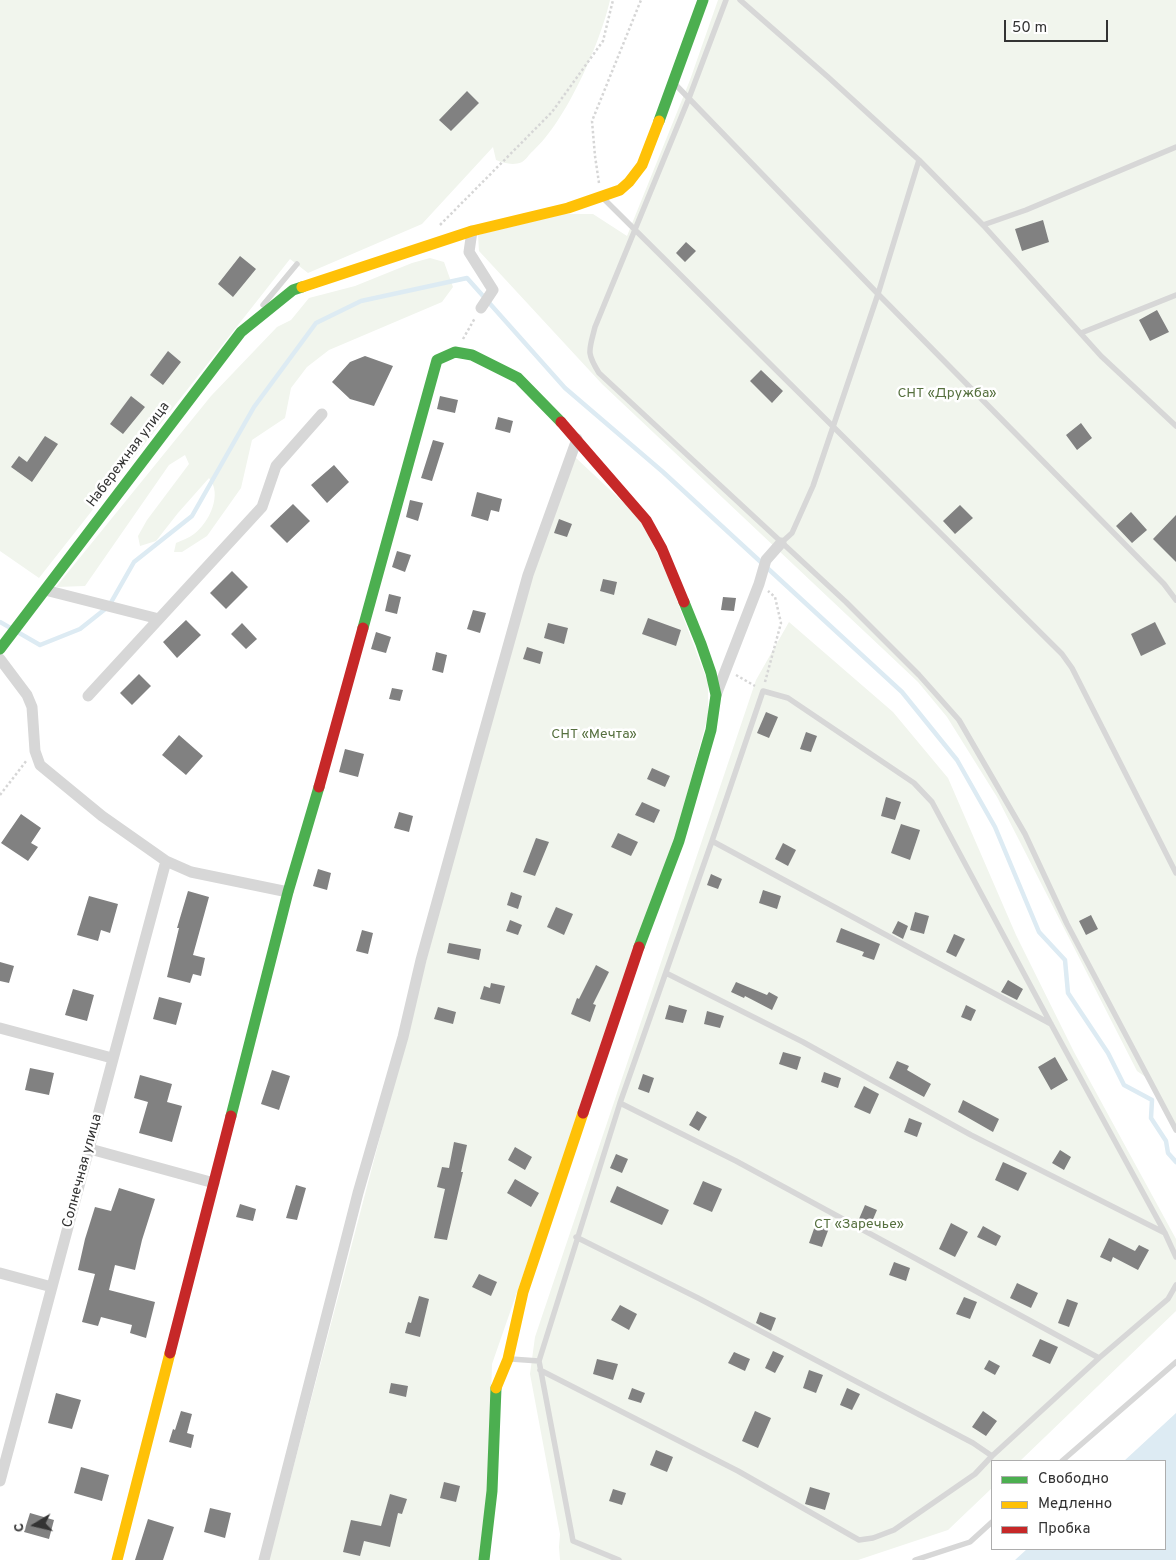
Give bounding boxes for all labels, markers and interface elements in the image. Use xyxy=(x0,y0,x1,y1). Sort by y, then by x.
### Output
scale bar xyxy=(1006,10,1110,42)
text: 50 m xyxy=(1012,19,1047,38)
park label: СНТ «Дружба» xyxy=(897,386,997,402)
street label: Набережная улица xyxy=(84,399,174,511)
park label: СНТ «Мечта» xyxy=(551,727,637,743)
street label: Солнечная улица xyxy=(60,1112,106,1230)
park label: СТ «Заречье» xyxy=(814,1217,904,1233)
legend xyxy=(991,1460,1166,1550)
text: Свободно xyxy=(1038,1470,1109,1489)
text: Медленно xyxy=(1038,1495,1112,1514)
north arrow xyxy=(10,1500,60,1550)
text: Пробка xyxy=(1038,1520,1090,1539)
text: С xyxy=(11,1522,29,1533)

